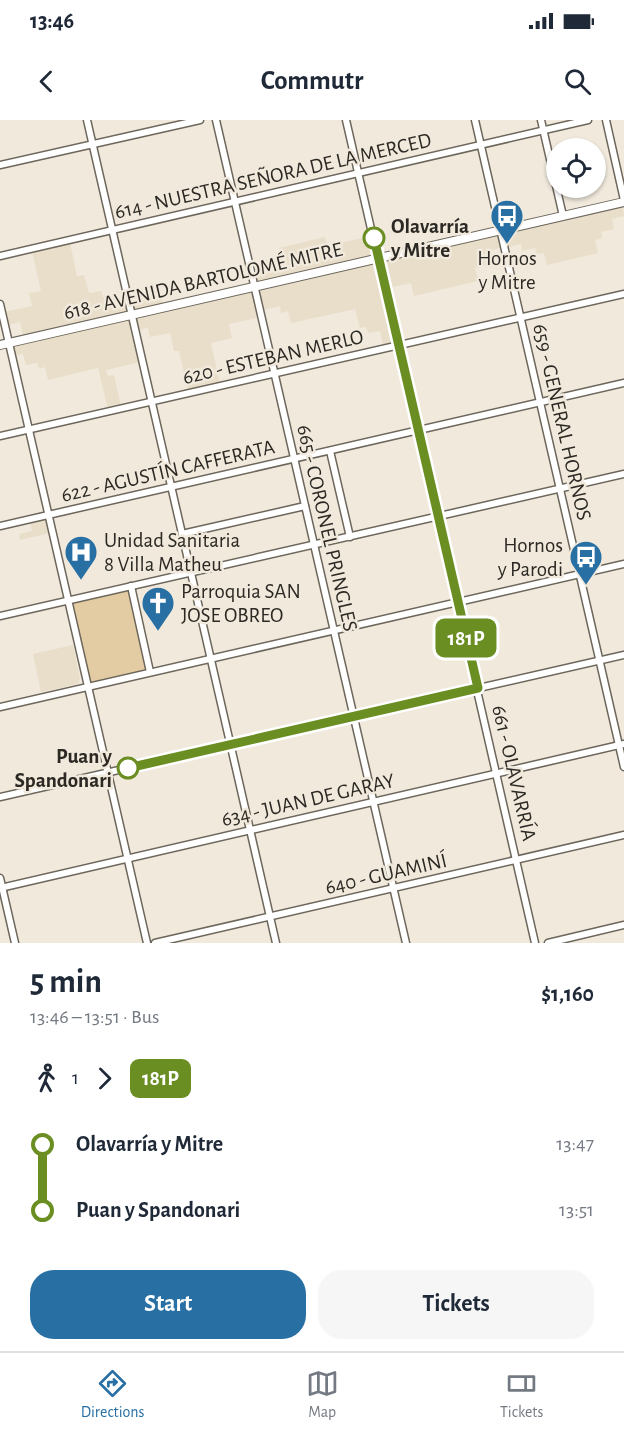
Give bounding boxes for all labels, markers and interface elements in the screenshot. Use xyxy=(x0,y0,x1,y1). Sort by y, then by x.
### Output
text: 13:46 xyxy=(30,10,74,32)
icon: back xyxy=(30,65,63,98)
icon: search xyxy=(561,65,594,98)
text: Commutr xyxy=(261,67,363,94)
street label: 614 - NUESTRA SEÑORA DE LA MERCED xyxy=(112,127,433,223)
map controls xyxy=(546,138,606,198)
button: locate xyxy=(546,138,606,198)
bus stop icon: Hornos y Mitre xyxy=(489,198,525,245)
place label: Olavarría y Mitre xyxy=(390,216,469,261)
marker: Olavarría y Mitre xyxy=(363,227,385,249)
street label: 618 - AVENIDA BARTOLOMÉ MITRE xyxy=(61,237,344,323)
place label: Hornos y Mitre xyxy=(477,248,537,293)
street label: 659 - GENERAL HORNOS xyxy=(529,322,595,523)
street label: 620 - ESTEBAN MERLO xyxy=(181,326,365,388)
street label: 665 - CORONEL PRINGLES xyxy=(293,423,361,633)
street label: 622 - AGUSTÍN CAFFERATA xyxy=(59,434,277,506)
place label: Unidad Sanitaria 8 Villa Matheu xyxy=(104,530,241,575)
hospital icon: Unidad Sanitaria 8 Villa Matheu xyxy=(63,534,99,581)
place label: Hornos y Parodi xyxy=(497,535,563,580)
bus stop icon: Hornos y Parodi xyxy=(568,539,604,586)
place label: Parroquia SAN JOSE OBREO xyxy=(181,581,301,626)
church icon: Parroquia SAN JOSE OBREO xyxy=(140,585,176,632)
line badge: 181P xyxy=(424,618,508,658)
text: 181P xyxy=(447,628,485,649)
street label: 661 - OLAVARRÍA xyxy=(488,703,542,843)
place label: Puan y Spandonari xyxy=(14,746,113,791)
marker: Puan y Spandonari xyxy=(117,757,139,779)
street label: 634 - JUAN DE GARAY xyxy=(219,770,397,830)
street label: 640 - GUAMINÍ xyxy=(323,848,449,898)
text: 5 min xyxy=(30,966,102,999)
text: $1,160 xyxy=(541,983,594,1005)
text: 13:46 – 13:51 · Bus xyxy=(30,1007,159,1027)
icon: walk xyxy=(30,1062,63,1095)
icon: forward xyxy=(88,1062,121,1095)
text: 1 xyxy=(72,1068,79,1088)
text: 181P xyxy=(142,1068,179,1089)
text: Olavarría y Mitre xyxy=(76,1133,223,1155)
text: 13:47 xyxy=(556,1134,594,1154)
text: Puan y Spandonari xyxy=(76,1199,240,1221)
text: 13:51 xyxy=(559,1200,594,1220)
button: Start xyxy=(30,1270,306,1339)
button: Tickets xyxy=(318,1270,594,1339)
tab: Directions xyxy=(81,1367,144,1422)
tab: Map xyxy=(306,1367,339,1422)
tab: Tickets xyxy=(500,1367,543,1422)

